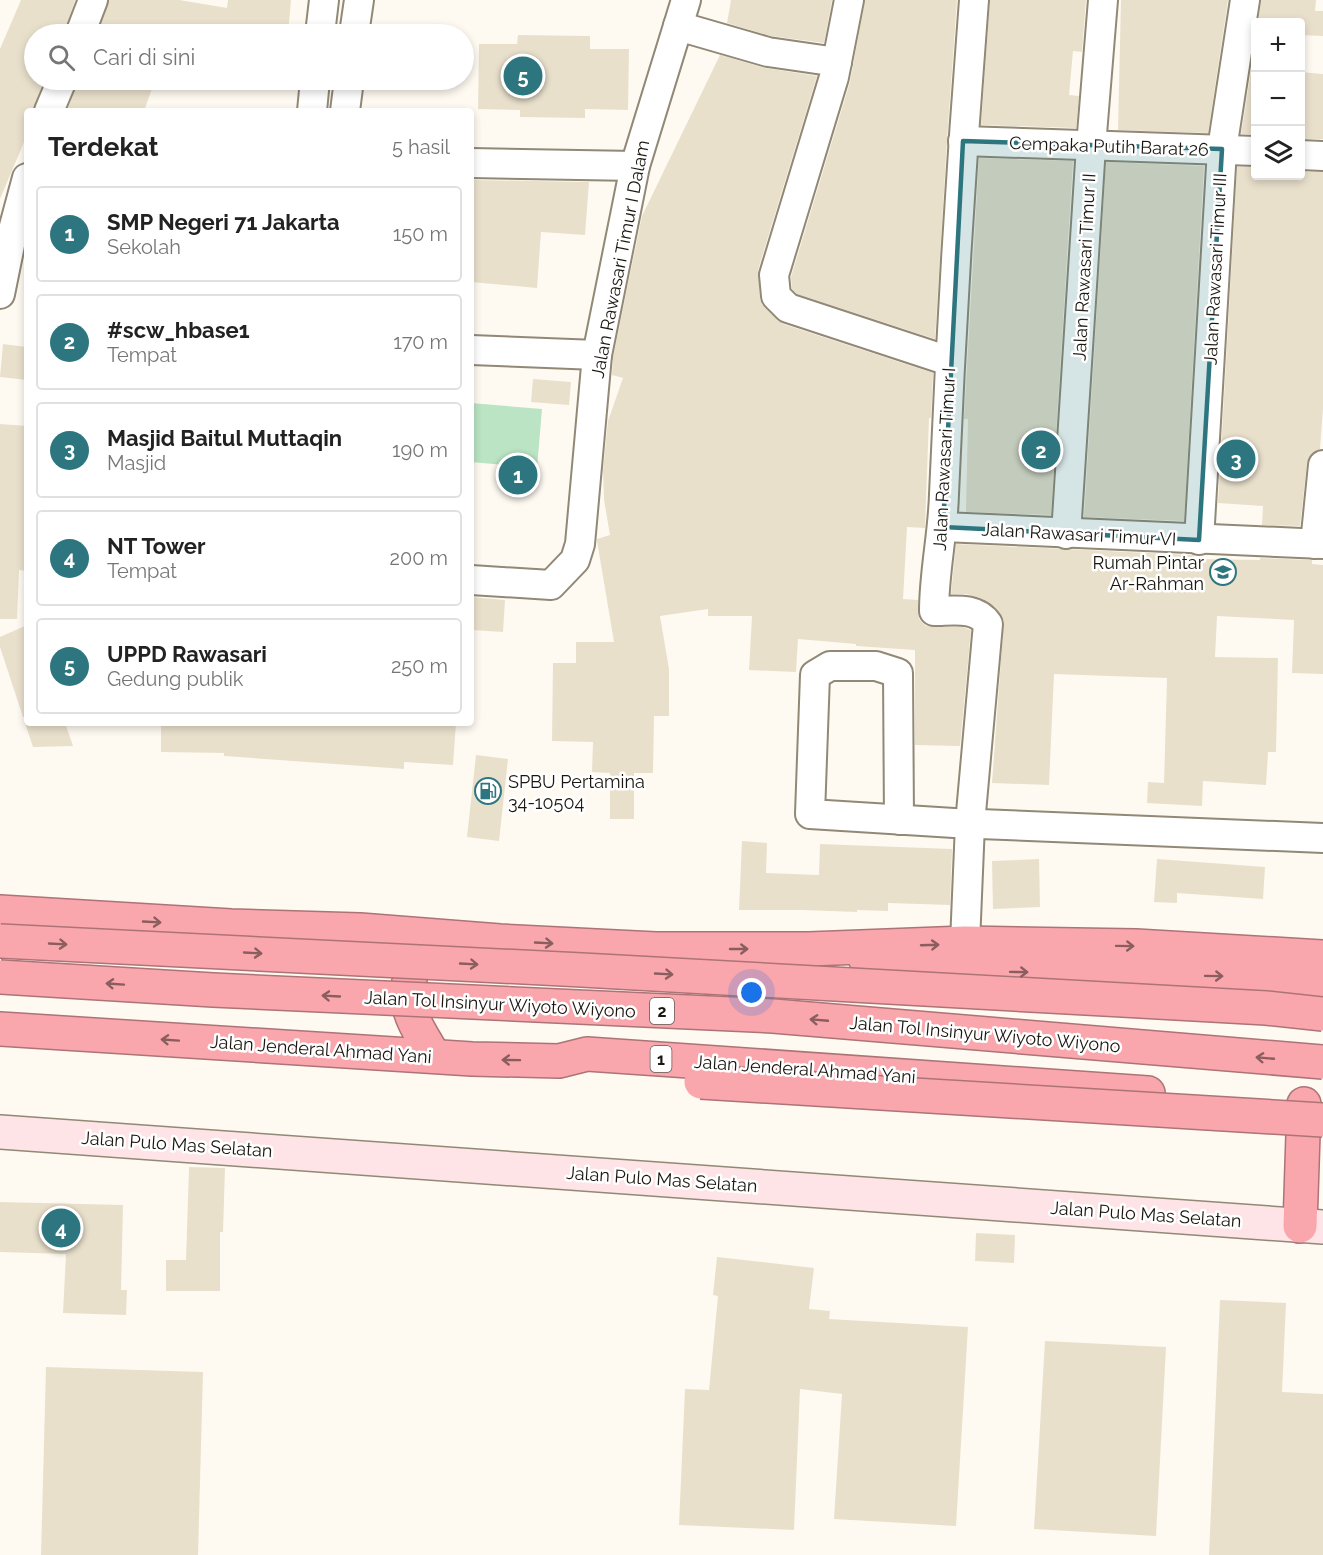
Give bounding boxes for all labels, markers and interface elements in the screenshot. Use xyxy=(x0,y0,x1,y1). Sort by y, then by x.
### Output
map controls xyxy=(1251,18,1305,180)
button: + xyxy=(1251,18,1305,72)
search box xyxy=(24,24,474,90)
icon: search xyxy=(45,41,78,74)
text: Cari di sini xyxy=(93,44,195,70)
pin: 5 xyxy=(504,54,542,98)
button: − xyxy=(1251,72,1305,126)
button: layers xyxy=(1251,126,1305,180)
text: Terdekat xyxy=(48,132,159,162)
street label: Cempaka Putih Barat 26 xyxy=(1009,132,1209,160)
text: 5 hasil xyxy=(392,135,450,159)
street label: Jalan Rawasari Timur I Dalam xyxy=(587,138,653,380)
street label: Jalan Rawasari Timur III xyxy=(1199,172,1231,366)
street label: Jalan Rawasari Timur II xyxy=(1069,173,1099,361)
text: SMP Negeri 71 Jakarta xyxy=(107,209,340,235)
text: 1 xyxy=(65,222,74,246)
text: 150 m xyxy=(393,222,448,246)
text: Sekolah xyxy=(107,235,181,259)
text: #scw_hbase1 xyxy=(107,317,250,343)
text: 2 xyxy=(64,330,75,354)
text: 170 m xyxy=(393,330,448,354)
text: Tempat xyxy=(107,343,177,367)
street label: Jalan Rawasari Timur I xyxy=(929,367,959,551)
text: Masjid Baitul Muttaqin xyxy=(107,425,342,451)
pin: 2 xyxy=(1022,428,1060,472)
pin: 3 xyxy=(1216,436,1256,482)
text: 3 xyxy=(64,438,75,462)
text: 190 m xyxy=(392,438,448,462)
text: Masjid xyxy=(107,451,166,475)
pin: 1 xyxy=(498,452,538,498)
street label: Jalan Rawasari Timur VI xyxy=(981,518,1177,550)
text: NT Tower xyxy=(107,533,206,559)
text: 4 xyxy=(64,546,75,570)
text: 200 m xyxy=(390,546,448,570)
place label: Rumah Pintar Ar-Rahman xyxy=(1093,552,1205,594)
school or university icon: Rumah Pintar Ar-Rahman xyxy=(1208,557,1238,587)
text: Tempat xyxy=(107,559,177,583)
text: UPPD Rawasari xyxy=(107,641,267,667)
text: 5 xyxy=(64,654,75,678)
text: 250 m xyxy=(391,654,448,678)
text: Gedung publik xyxy=(107,667,243,691)
place label: SPBU Pertamina 34-10504 xyxy=(508,771,645,813)
fuel station icon: SPBU Pertamina 34-10504 xyxy=(473,776,503,806)
one-way arrow xyxy=(142,917,162,928)
one-way arrow xyxy=(48,938,68,949)
one-way arrow xyxy=(534,938,553,949)
one-way arrow xyxy=(920,939,940,950)
one-way arrow xyxy=(1115,940,1135,951)
one-way arrow xyxy=(728,943,748,955)
one-way arrow xyxy=(243,948,263,959)
one-way arrow xyxy=(458,959,478,970)
one-way arrow xyxy=(1008,966,1028,978)
one-way arrow xyxy=(653,969,673,980)
one-way arrow xyxy=(1203,970,1223,982)
your location xyxy=(737,978,766,1007)
one-way arrow xyxy=(106,979,126,990)
street label: Jalan Tol Insinyur Wiyoto Wiyono xyxy=(364,986,637,1022)
one-way arrow xyxy=(321,990,341,1001)
road number: 2 xyxy=(650,998,674,1024)
street label: Jalan Tol Insinyur Wiyoto Wiyono xyxy=(849,1012,1122,1056)
one-way arrow xyxy=(810,1014,830,1025)
street label: Jalan Jenderal Ahmad Yani xyxy=(210,1031,432,1067)
one-way arrow xyxy=(160,1034,180,1045)
road number: 1 xyxy=(650,1046,672,1072)
street label: Jalan Jenderal Ahmad Yani xyxy=(694,1051,916,1087)
one-way arrow xyxy=(1255,1052,1275,1063)
one-way arrow xyxy=(502,1054,522,1066)
street label: Jalan Pulo Mas Selatan xyxy=(81,1127,273,1161)
street label: Jalan Pulo Mas Selatan xyxy=(566,1162,758,1196)
street label: Jalan Pulo Mas Selatan xyxy=(1050,1197,1242,1231)
pin: 4 xyxy=(42,1206,80,1250)

